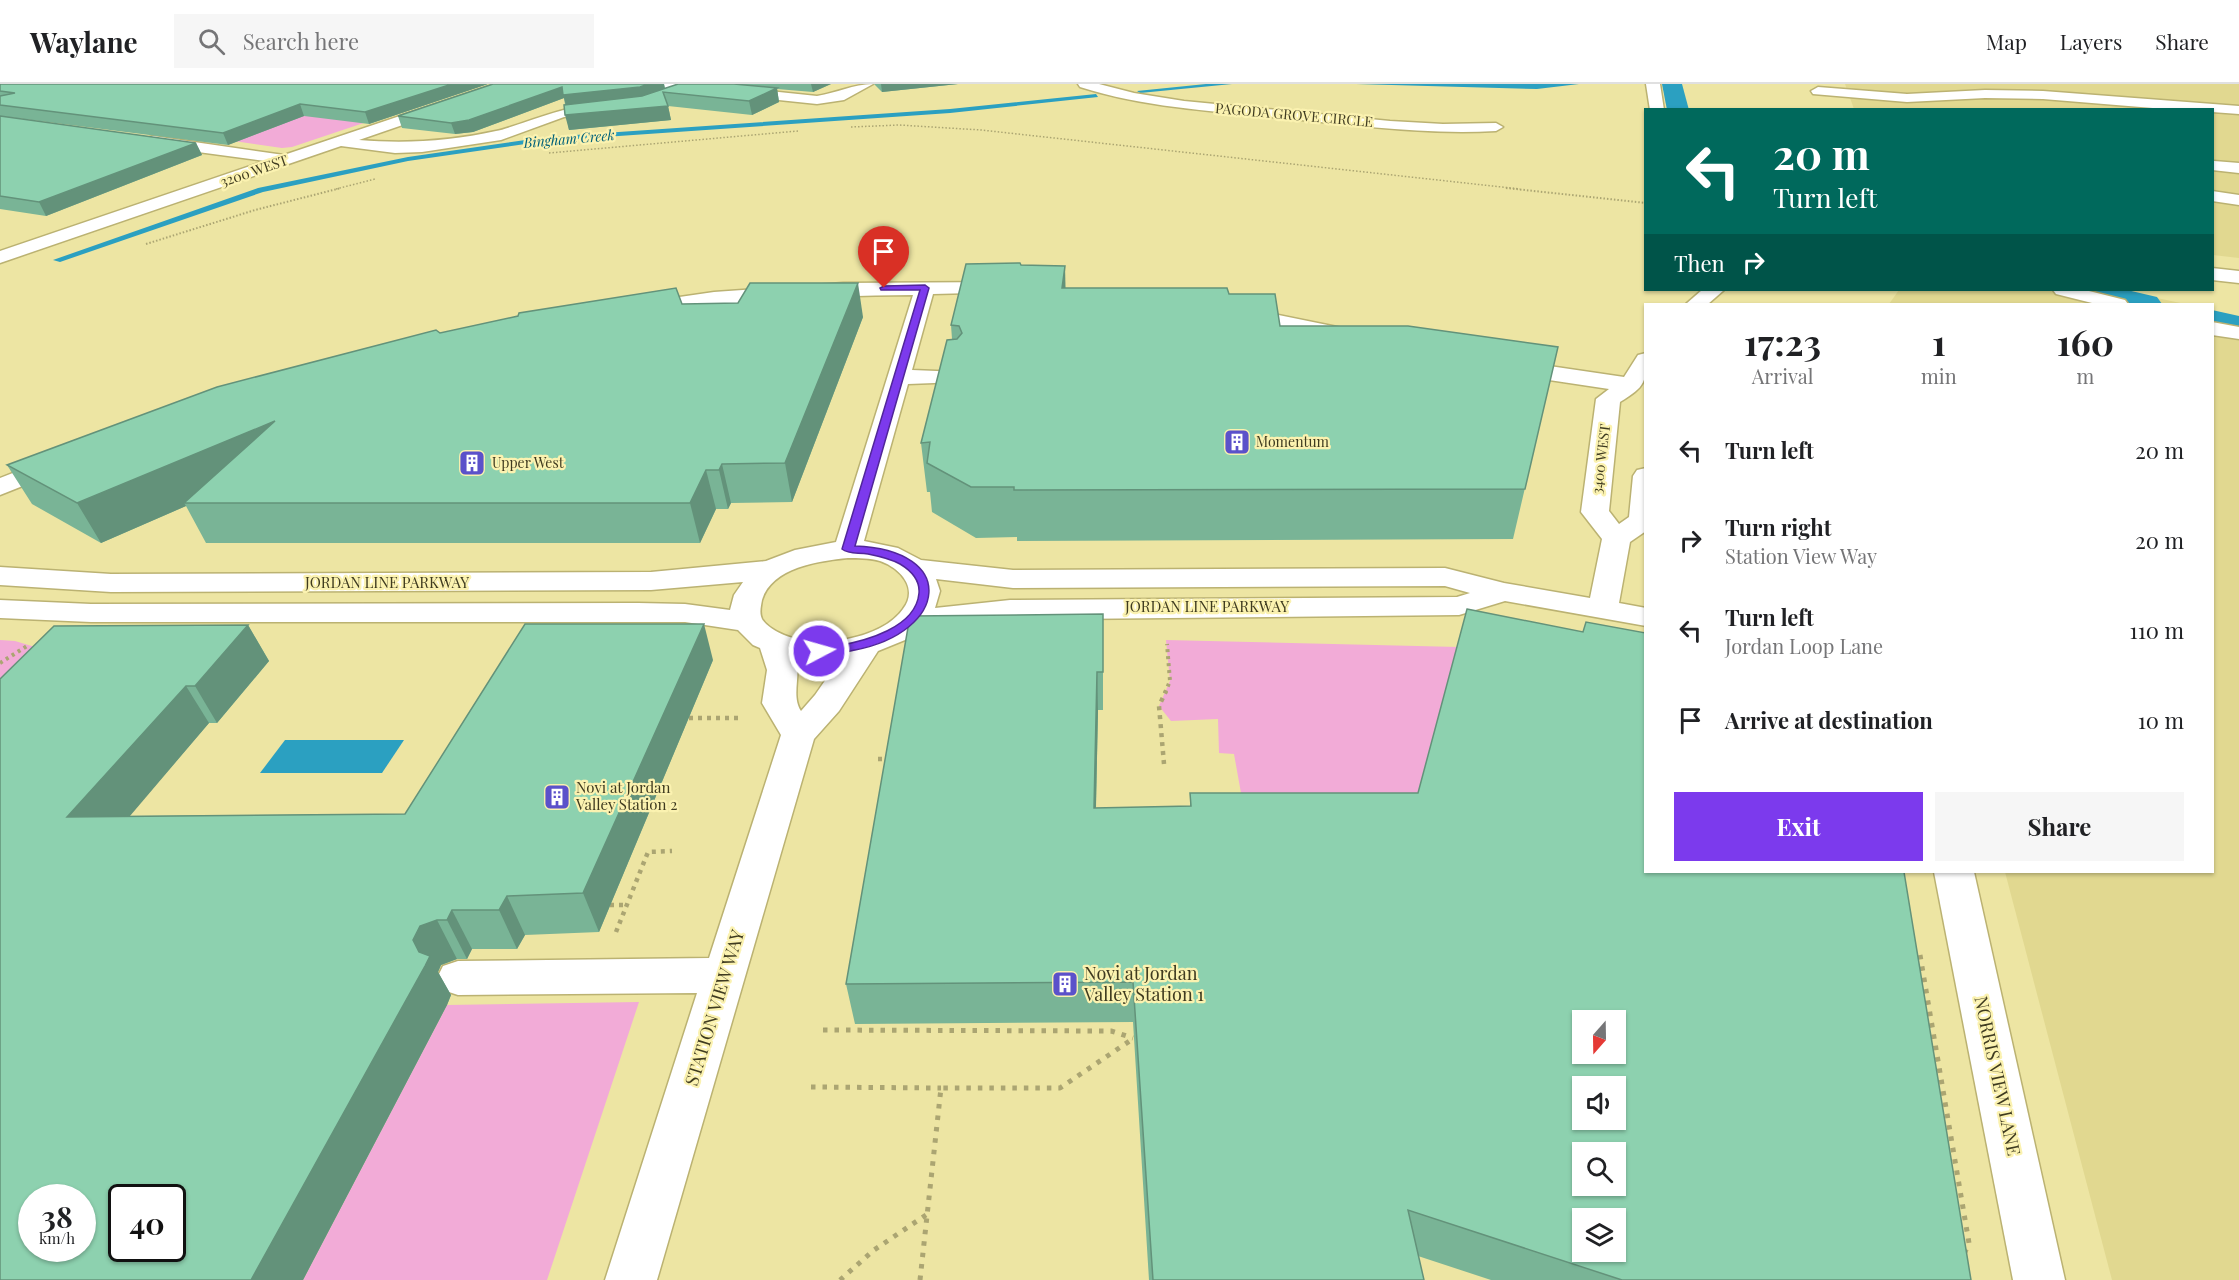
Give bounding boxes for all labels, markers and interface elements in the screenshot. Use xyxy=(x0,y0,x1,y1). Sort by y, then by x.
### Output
search box xyxy=(174,14,594,68)
text: Waylane xyxy=(30,23,138,60)
icon: search xyxy=(195,25,228,58)
text: Search here xyxy=(243,26,359,56)
text: Map xyxy=(1986,27,2027,55)
text: Layers xyxy=(2060,27,2122,55)
text: Share xyxy=(2155,27,2209,55)
street label: PAGODA GROVE CIRCLE xyxy=(1214,98,1374,131)
water label: Bingham Creek xyxy=(522,125,615,152)
text: 20 m xyxy=(1773,125,1870,181)
icon: left xyxy=(1674,132,1752,210)
street label: 3200 WEST xyxy=(218,150,290,191)
text: Turn left xyxy=(1773,179,1877,215)
pin xyxy=(858,226,909,288)
icon: arrive xyxy=(867,235,900,268)
icon: right xyxy=(1737,246,1770,279)
text: Then xyxy=(1674,248,1725,278)
text: 17:23 xyxy=(1744,317,1821,365)
text: 1 xyxy=(1932,317,1946,365)
text: 160 xyxy=(2057,317,2114,365)
text: Arrival xyxy=(1752,362,1813,389)
text: min xyxy=(1921,362,1957,389)
text: m xyxy=(2076,362,2094,389)
street label: 3400 WEST xyxy=(1587,422,1614,495)
building icon: Momentum xyxy=(1222,427,1252,457)
place label: Momentum xyxy=(1256,432,1330,451)
icon: left xyxy=(1674,434,1707,467)
text: Turn left xyxy=(1725,435,1814,465)
text: 20 m xyxy=(2135,435,2184,465)
building icon: Upper West xyxy=(457,448,487,478)
place label: Upper West xyxy=(492,453,565,472)
text: Turn right xyxy=(1725,512,1831,542)
icon: right xyxy=(1674,524,1707,557)
text: 20 m xyxy=(2135,525,2184,555)
text: Station View Way xyxy=(1725,542,1877,569)
street label: JORDAN LINE PARKWAY xyxy=(304,572,469,592)
street label: JORDAN LINE PARKWAY xyxy=(1124,596,1289,616)
text: Turn left xyxy=(1725,602,1814,632)
icon: left xyxy=(1674,614,1707,647)
text: 110 m xyxy=(2130,615,2184,645)
position arrow xyxy=(787,619,851,683)
text: Jordan Loop Lane xyxy=(1725,632,1883,659)
icon: arrive xyxy=(1674,704,1707,737)
text: Arrive at destination xyxy=(1725,705,1933,735)
text: 10 m xyxy=(2138,705,2184,735)
place label: Novi at Jordan Valley Station 2 xyxy=(575,777,677,814)
building icon: Novi at Jordan Valley Station 2 xyxy=(542,782,572,812)
button: Exit xyxy=(1674,792,1923,861)
button: Share xyxy=(1935,792,2184,861)
street label: STATION VIEW WAY xyxy=(679,927,749,1089)
place label: Novi at Jordan Valley Station 1 xyxy=(1083,961,1204,1006)
building icon: Novi at Jordan Valley Station 1 xyxy=(1050,969,1080,999)
street label: NORRIS VIEW LANE xyxy=(1969,994,2027,1158)
north arrow xyxy=(1572,1010,1626,1064)
map controls xyxy=(1572,1010,1626,1262)
button: sound xyxy=(1572,1076,1626,1130)
button: search xyxy=(1572,1142,1626,1196)
speed limit sign: 40 xyxy=(108,1184,186,1262)
text: 38 xyxy=(41,1196,73,1236)
button: layers xyxy=(1572,1208,1626,1262)
text: km/h xyxy=(39,1228,75,1248)

